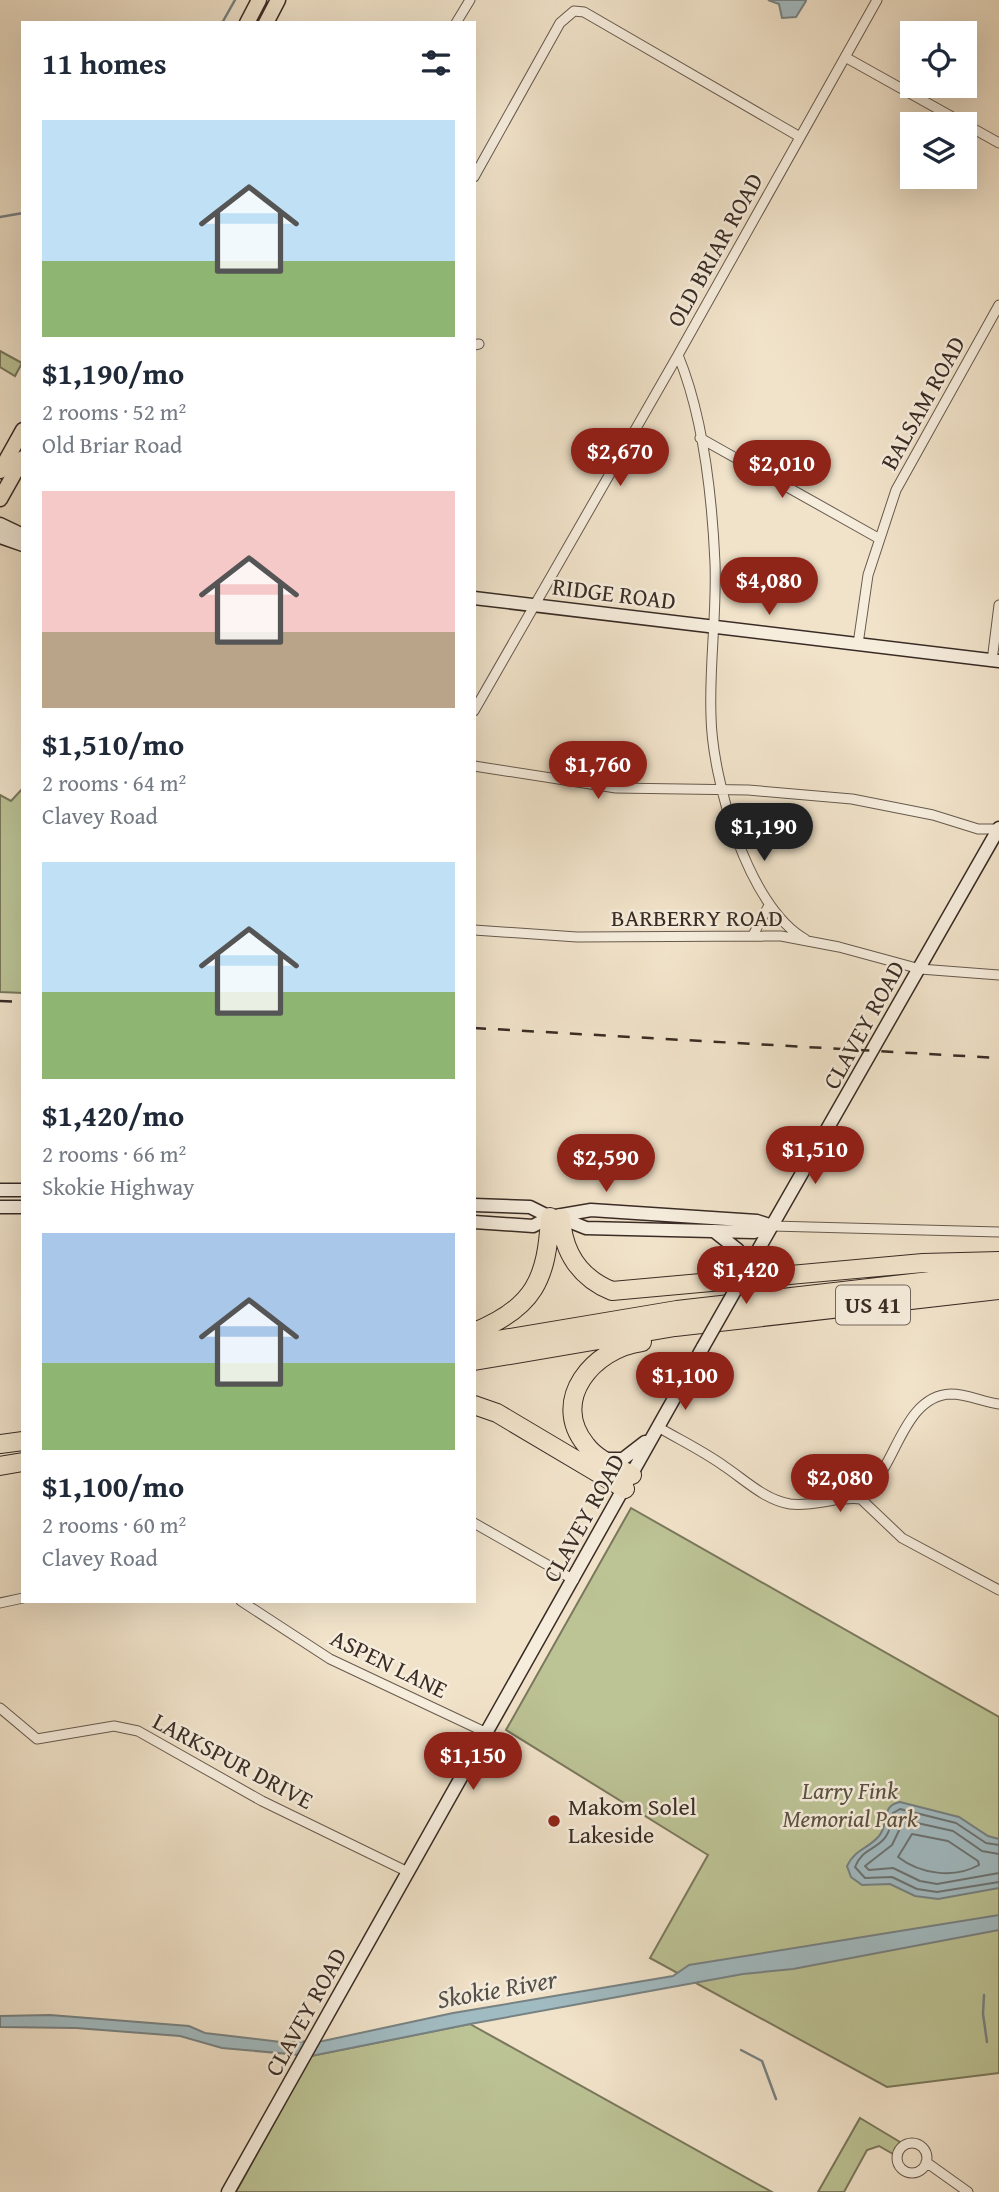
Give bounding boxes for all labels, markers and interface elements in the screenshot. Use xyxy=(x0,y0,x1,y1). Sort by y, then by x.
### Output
map controls xyxy=(900,21,977,189)
button: locate xyxy=(900,21,977,98)
text: 11 homes xyxy=(42,41,167,85)
icon: filters xyxy=(417,44,455,82)
button: layers xyxy=(900,112,977,189)
icon: home xyxy=(186,166,312,292)
street label: OLD BRIAR ROAD xyxy=(658,166,771,333)
street label: BALSAM ROAD xyxy=(871,330,974,476)
text: $1,190/mo xyxy=(42,351,184,395)
text: 2 rooms · 52 m² xyxy=(42,395,186,428)
text: Old Briar Road xyxy=(42,428,182,461)
pin: $2,670 xyxy=(563,428,677,488)
text: $2,670 xyxy=(587,434,653,467)
pin: $2,010 xyxy=(725,440,839,500)
text: $2,010 xyxy=(749,446,815,479)
icon: home xyxy=(186,537,312,663)
pin: $4,080 xyxy=(712,558,826,617)
text: $4,080 xyxy=(736,563,802,596)
street label: RIDGE ROAD xyxy=(550,569,678,618)
text: $1,510/mo xyxy=(42,722,184,766)
pin: $1,760 xyxy=(541,742,655,801)
text: $1,760 xyxy=(565,747,631,780)
text: 2 rooms · 64 m² xyxy=(42,766,186,799)
text: Clavey Road xyxy=(42,799,158,832)
pin: $1,190 xyxy=(707,804,821,863)
text: $1,190 xyxy=(731,809,797,842)
street label: BARBERRY ROAD xyxy=(611,900,783,935)
icon: home xyxy=(186,908,312,1034)
street label: CLAVEY ROAD xyxy=(814,954,913,1095)
text: $1,420/mo xyxy=(42,1093,184,1137)
pin: $1,510 xyxy=(758,1126,872,1186)
text: $1,510 xyxy=(782,1132,848,1165)
pin: $2,590 xyxy=(549,1134,663,1194)
text: 2 rooms · 66 m² xyxy=(42,1137,186,1170)
text: $2,590 xyxy=(573,1140,639,1173)
text: Skokie Highway xyxy=(42,1170,195,1203)
pin: $1,420 xyxy=(689,1246,803,1306)
text: $1,420 xyxy=(713,1252,779,1285)
icon: home xyxy=(186,1279,312,1405)
road number: US 41 xyxy=(836,1286,910,1324)
pin: $1,100 xyxy=(628,1352,742,1412)
text: $1,100 xyxy=(652,1358,718,1391)
street label: CLAVEY ROAD xyxy=(534,1447,633,1588)
pin: $2,080 xyxy=(783,1454,897,1514)
text: $2,080 xyxy=(807,1460,873,1493)
text: $1,100/mo xyxy=(42,1464,184,1508)
text: 2 rooms · 60 m² xyxy=(42,1508,186,1541)
text: Clavey Road xyxy=(42,1541,158,1574)
street label: ASPEN LANE xyxy=(325,1620,454,1707)
street label: LARKSPUR DRIVE xyxy=(147,1703,320,1818)
pin: $1,150 xyxy=(416,1732,530,1792)
text: $1,150 xyxy=(440,1738,506,1771)
park label: Larry Fink Memorial Park xyxy=(782,1773,918,1836)
place label: Makom Solel Lakeside xyxy=(568,1789,697,1852)
marker: Makom Solel Lakeside xyxy=(546,1813,562,1829)
street label: CLAVEY ROAD xyxy=(256,1941,355,2082)
water label: Skokie River xyxy=(434,1959,561,2018)

